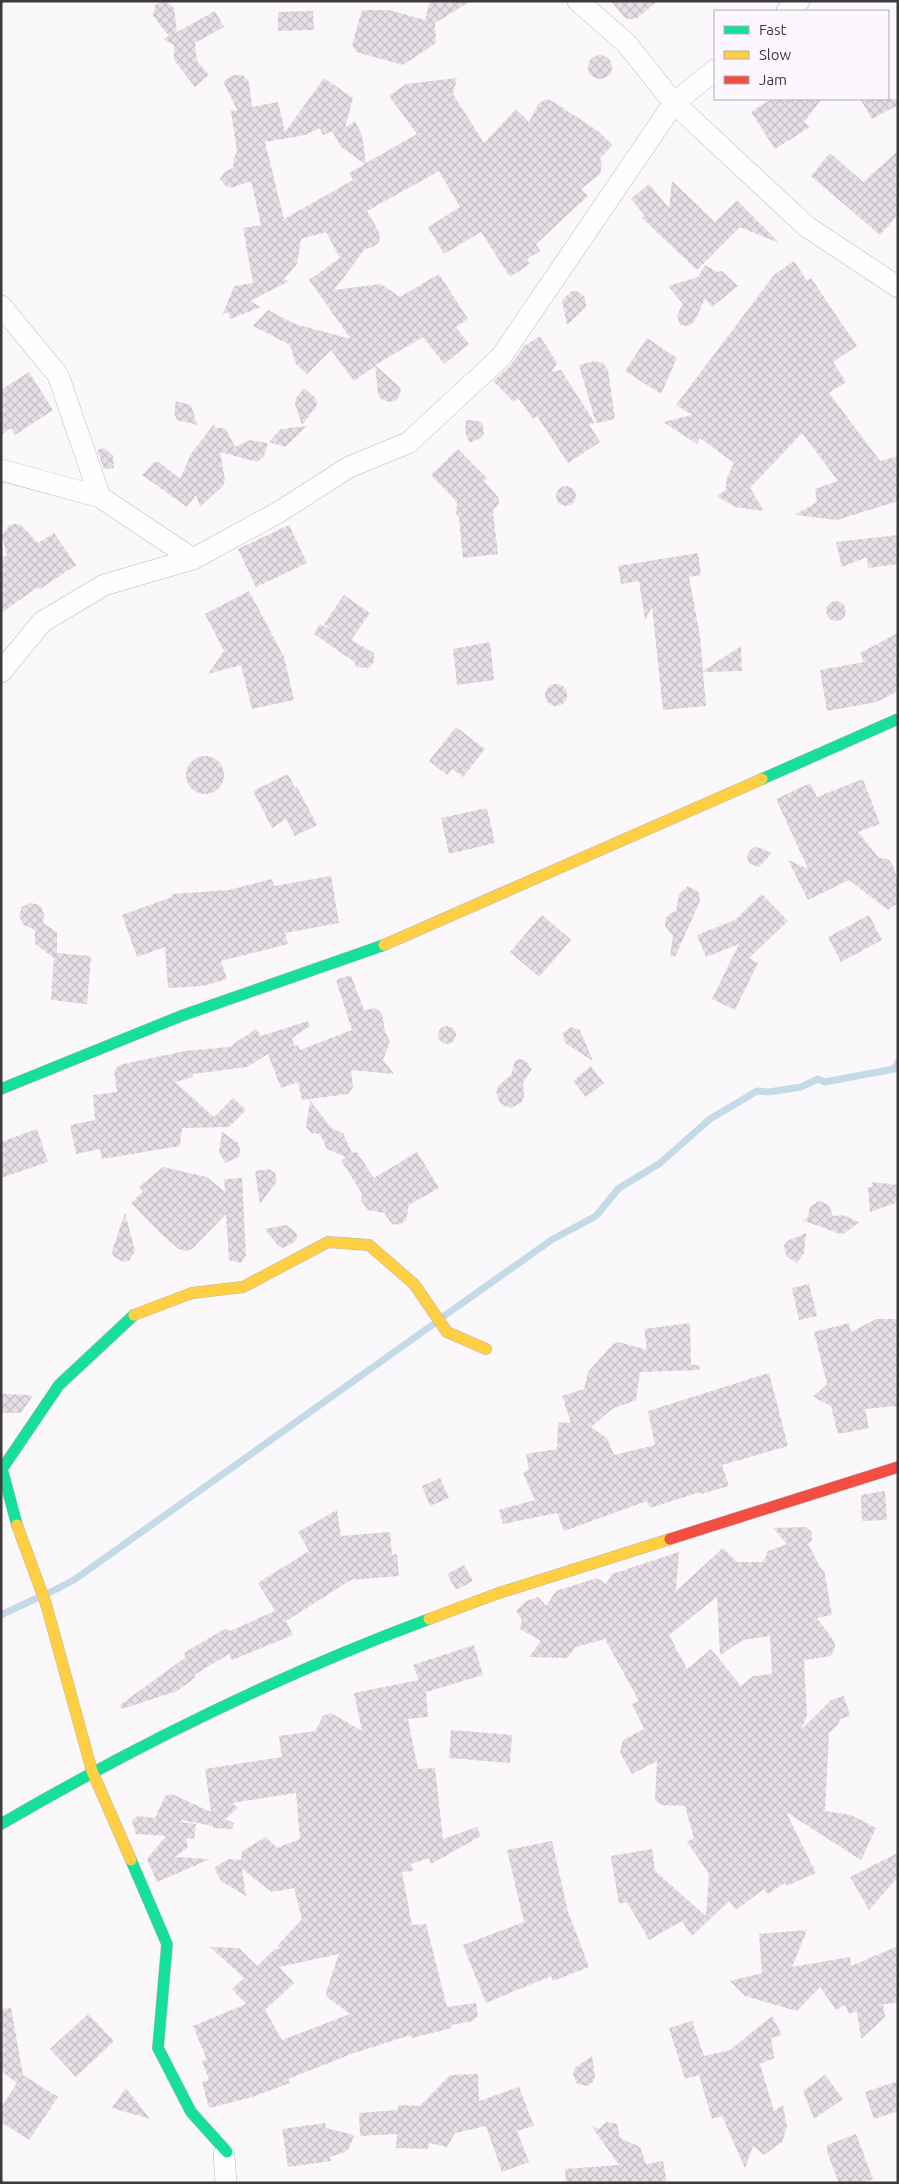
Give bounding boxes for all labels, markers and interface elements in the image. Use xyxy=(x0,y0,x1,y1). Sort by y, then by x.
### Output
legend xyxy=(714,10,889,100)
text: Fast xyxy=(759,21,787,38)
text: Slow xyxy=(759,46,792,63)
text: Jam xyxy=(759,71,787,88)

